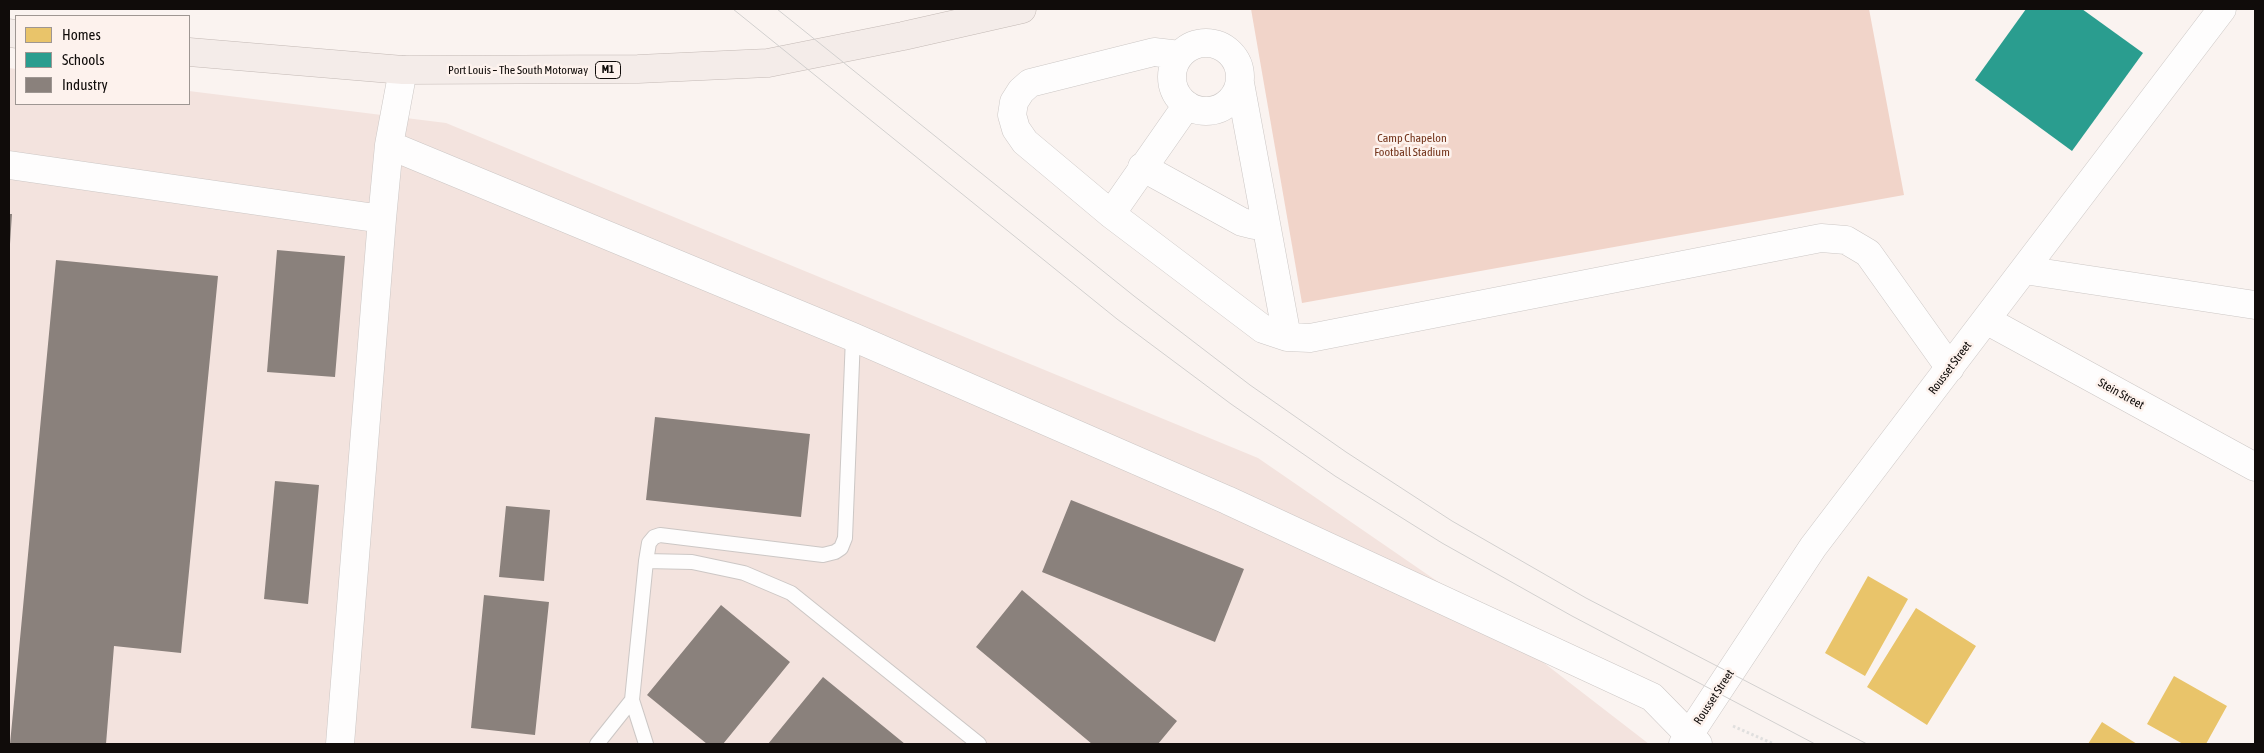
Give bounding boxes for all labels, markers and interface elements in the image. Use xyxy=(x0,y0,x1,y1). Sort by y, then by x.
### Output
legend xyxy=(15,15,190,105)
text: Homes xyxy=(62,26,101,43)
text: Schools xyxy=(62,51,105,68)
road number: M1 xyxy=(596,62,620,78)
street label: Port Louis – The South Motorway xyxy=(448,63,588,77)
text: Industry xyxy=(62,76,108,93)
park label: Camp Chapelon Football Stadium xyxy=(1374,131,1450,159)
street label: Rousset Street xyxy=(1925,339,1975,397)
street label: Stein Street xyxy=(2095,375,2147,413)
street label: Rousset Street xyxy=(1691,667,1737,727)

